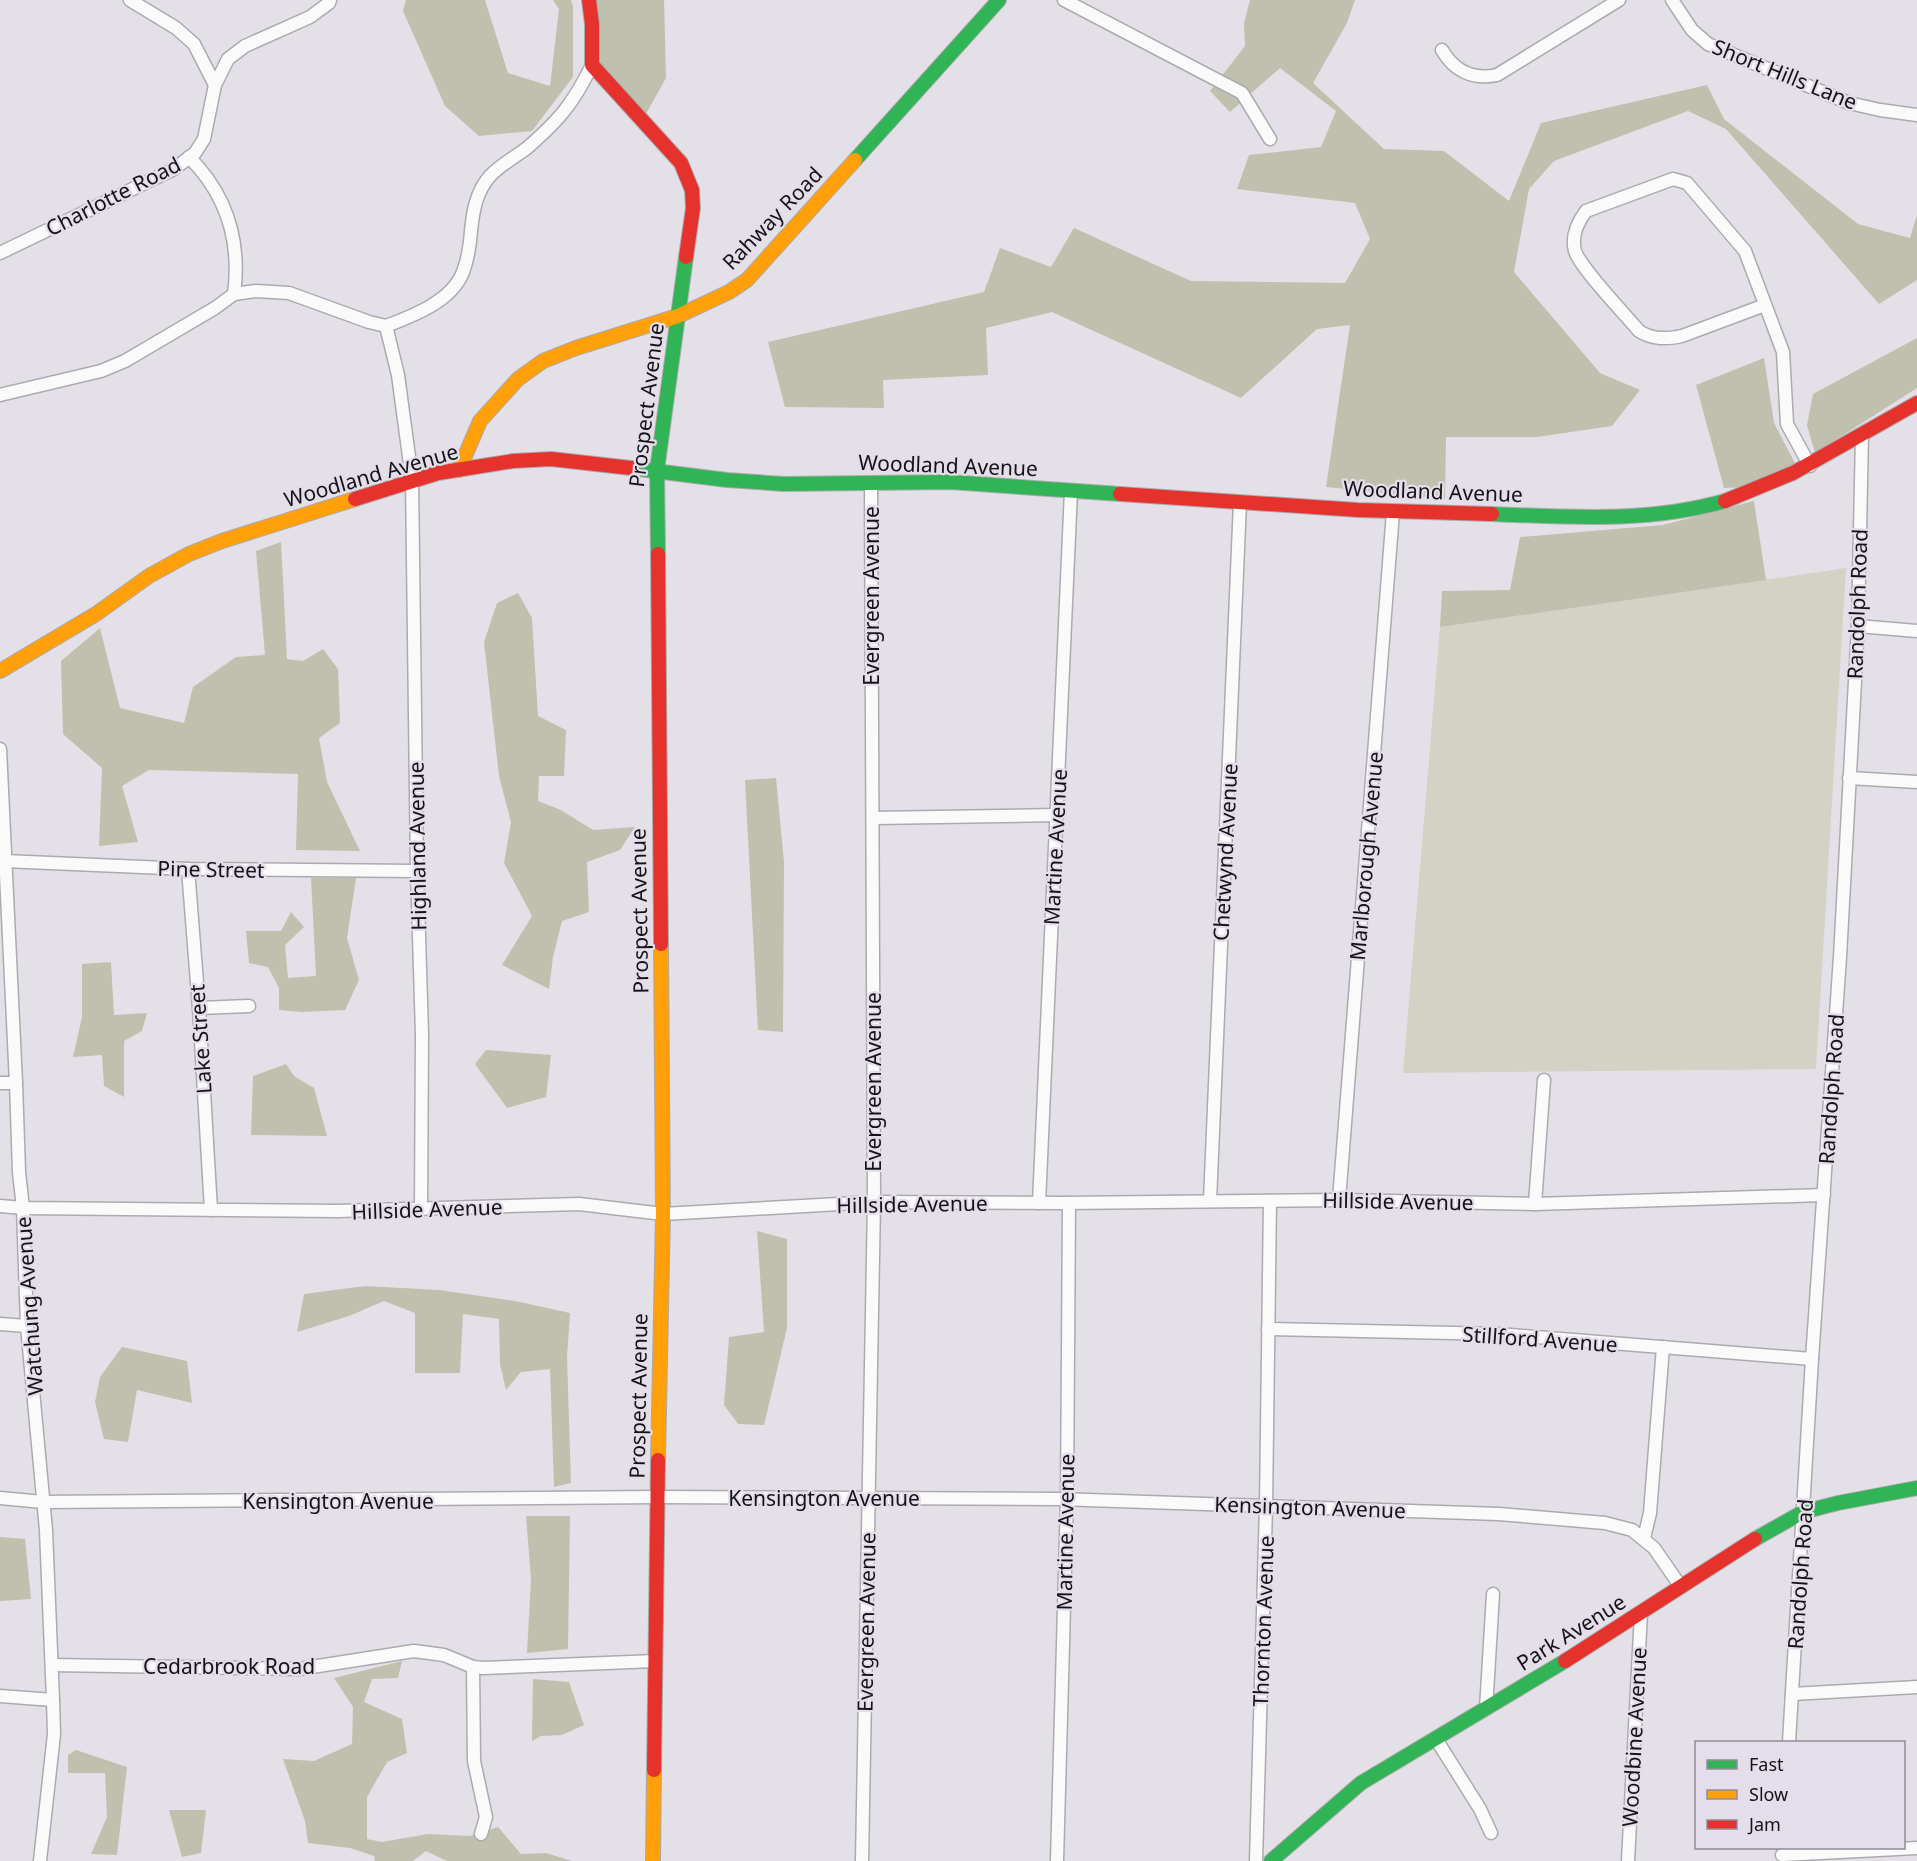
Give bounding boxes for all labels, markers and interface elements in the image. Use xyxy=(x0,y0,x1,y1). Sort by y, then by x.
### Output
street label: Short Hills Lane xyxy=(1708,32,1862,116)
street label: Charlotte Road xyxy=(41,150,185,242)
street label: Rahway Road xyxy=(716,161,828,275)
street label: Prospect Avenue xyxy=(622,321,670,489)
street label: Woodland Avenue xyxy=(281,437,461,513)
street label: Woodland Avenue xyxy=(858,448,1038,482)
street label: Woodland Avenue xyxy=(1343,474,1523,508)
street label: Evergreen Avenue xyxy=(857,506,885,686)
street label: Randolph Road xyxy=(1840,528,1874,680)
street label: Marlborough Avenue xyxy=(1343,750,1389,962)
street label: Highland Avenue xyxy=(402,761,432,931)
street label: Chetwynd Avenue xyxy=(1206,762,1244,942)
street label: Martine Avenue xyxy=(1037,768,1073,926)
street label: Prospect Avenue xyxy=(624,828,654,994)
street label: Pine Street xyxy=(157,854,265,884)
street label: Lake Street xyxy=(182,983,218,1095)
street label: Evergreen Avenue xyxy=(859,992,887,1172)
street label: Randolph Road xyxy=(1812,1013,1850,1165)
street label: Hillside Avenue xyxy=(1322,1186,1474,1216)
street label: Hillside Avenue xyxy=(836,1189,988,1219)
street label: Hillside Avenue xyxy=(351,1192,503,1226)
street label: Watchung Avenue xyxy=(9,1215,49,1397)
street label: Prospect Avenue xyxy=(623,1313,653,1479)
street label: Stillford Avenue xyxy=(1461,1320,1619,1358)
street label: Martine Avenue xyxy=(1050,1454,1080,1610)
street label: Kensington Avenue xyxy=(728,1484,920,1512)
street label: Kensington Avenue xyxy=(242,1487,434,1515)
street label: Kensington Avenue xyxy=(1214,1490,1406,1524)
street label: Randolph Road xyxy=(1781,1498,1819,1650)
street label: Evergreen Avenue xyxy=(850,1532,882,1712)
street label: Thornton Avenue xyxy=(1246,1535,1280,1707)
street label: Park Avenue xyxy=(1511,1587,1631,1677)
street label: Woodbine Avenue xyxy=(1615,1646,1653,1828)
street label: Cedarbrook Road xyxy=(143,1652,315,1680)
legend xyxy=(1695,1741,1905,1849)
text: Fast xyxy=(1749,1752,1784,1776)
text: Slow xyxy=(1749,1782,1788,1806)
text: Jam xyxy=(1747,1812,1781,1836)

